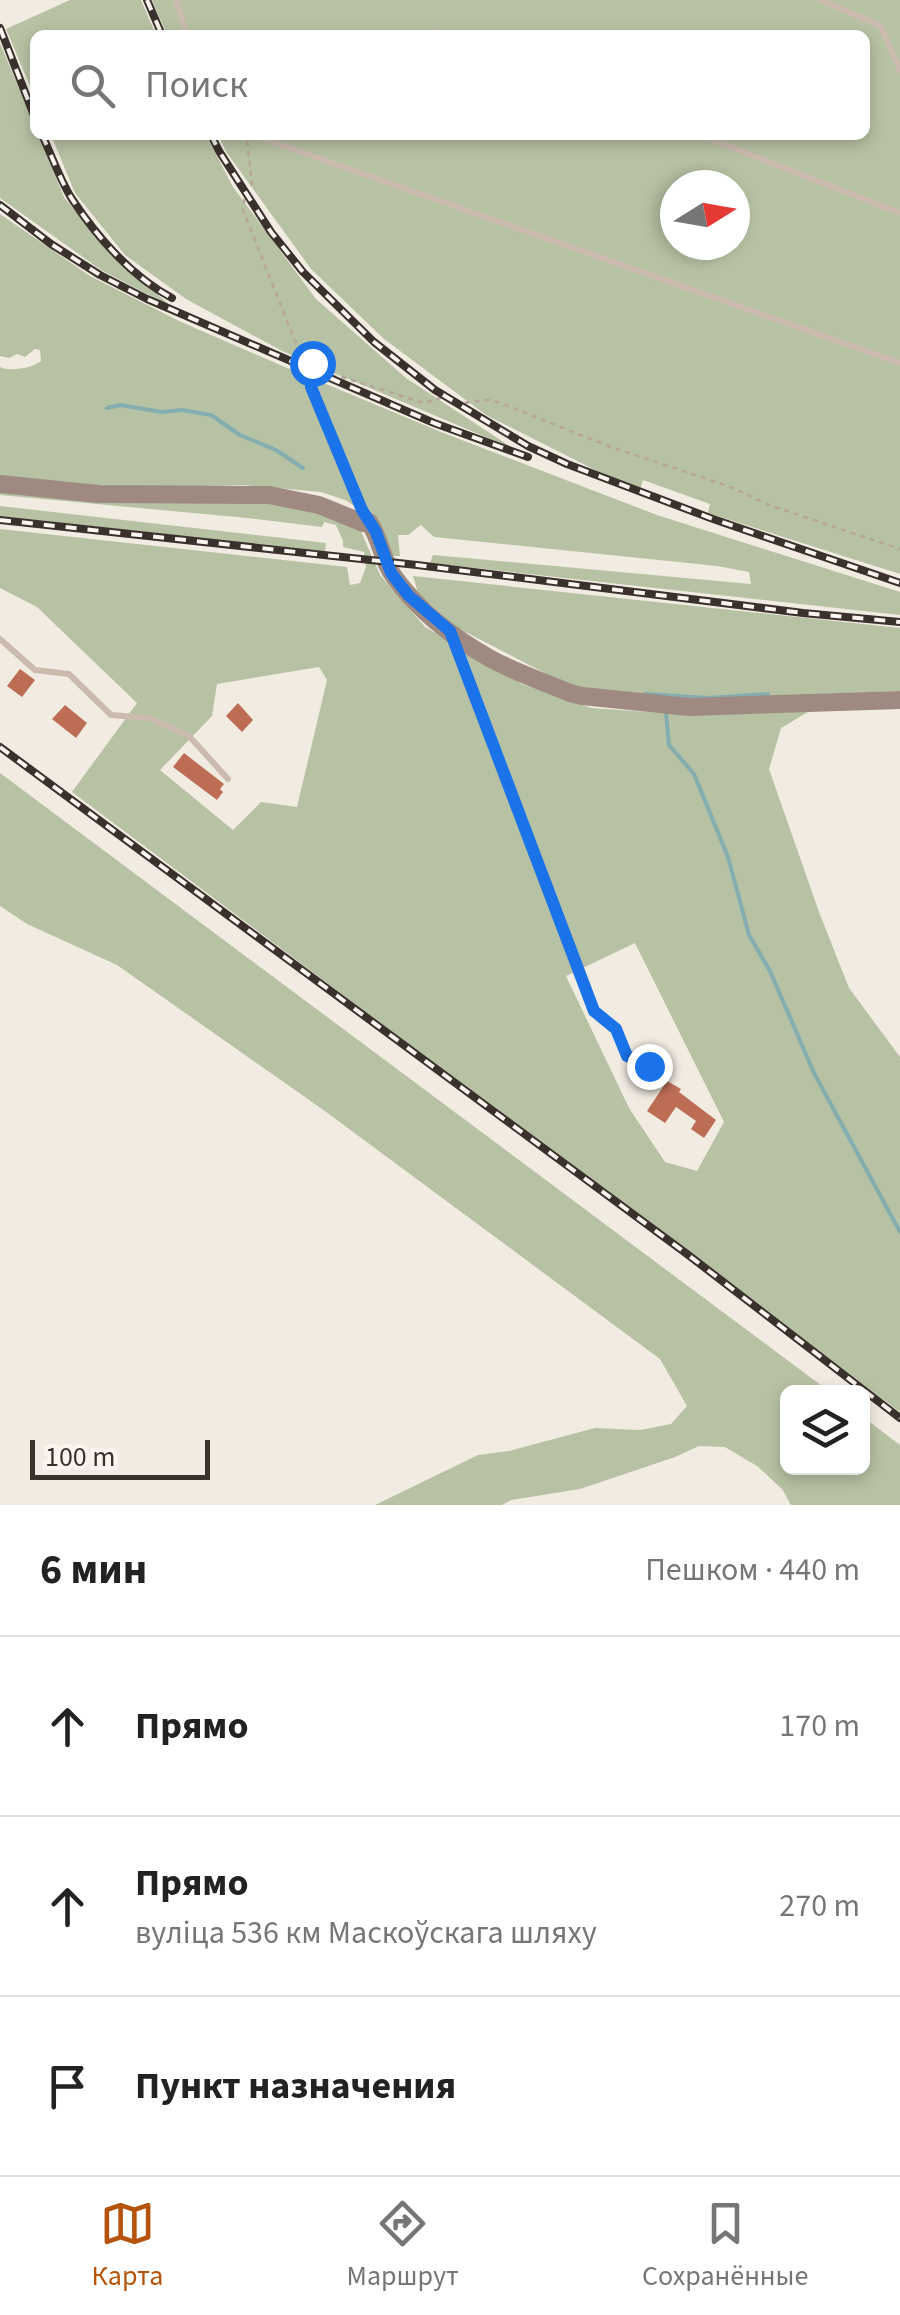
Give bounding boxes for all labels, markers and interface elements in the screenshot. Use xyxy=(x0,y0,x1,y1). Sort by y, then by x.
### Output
search box xyxy=(30,30,870,140)
icon: search xyxy=(65,58,120,113)
text: Поиск xyxy=(145,58,248,112)
north arrow xyxy=(660,170,750,260)
route start xyxy=(290,341,336,387)
route end xyxy=(627,1044,673,1090)
map controls xyxy=(780,1385,870,1475)
button: layers xyxy=(780,1385,870,1475)
scale bar xyxy=(30,1435,210,1480)
text: 100 m xyxy=(45,1437,116,1477)
text: 6 мин xyxy=(40,1540,147,1600)
text: Пешком · 440 m xyxy=(645,1547,860,1593)
icon: ahead xyxy=(40,1699,95,1754)
text: Прямо xyxy=(135,1699,249,1753)
text: 170 m xyxy=(779,1703,860,1749)
text: Прямо xyxy=(135,1856,249,1910)
icon: ahead xyxy=(40,1879,95,1934)
text: 270 m xyxy=(779,1883,860,1929)
text: вуліца 536 км Маскоўскага шляху xyxy=(135,1910,597,1956)
icon: arrive xyxy=(40,2059,95,2114)
text: Пункт назначения xyxy=(135,2059,456,2113)
tab: Карта xyxy=(92,2196,163,2296)
tab: Маршрут xyxy=(347,2196,459,2296)
tab: Сохранённые xyxy=(642,2196,808,2296)

